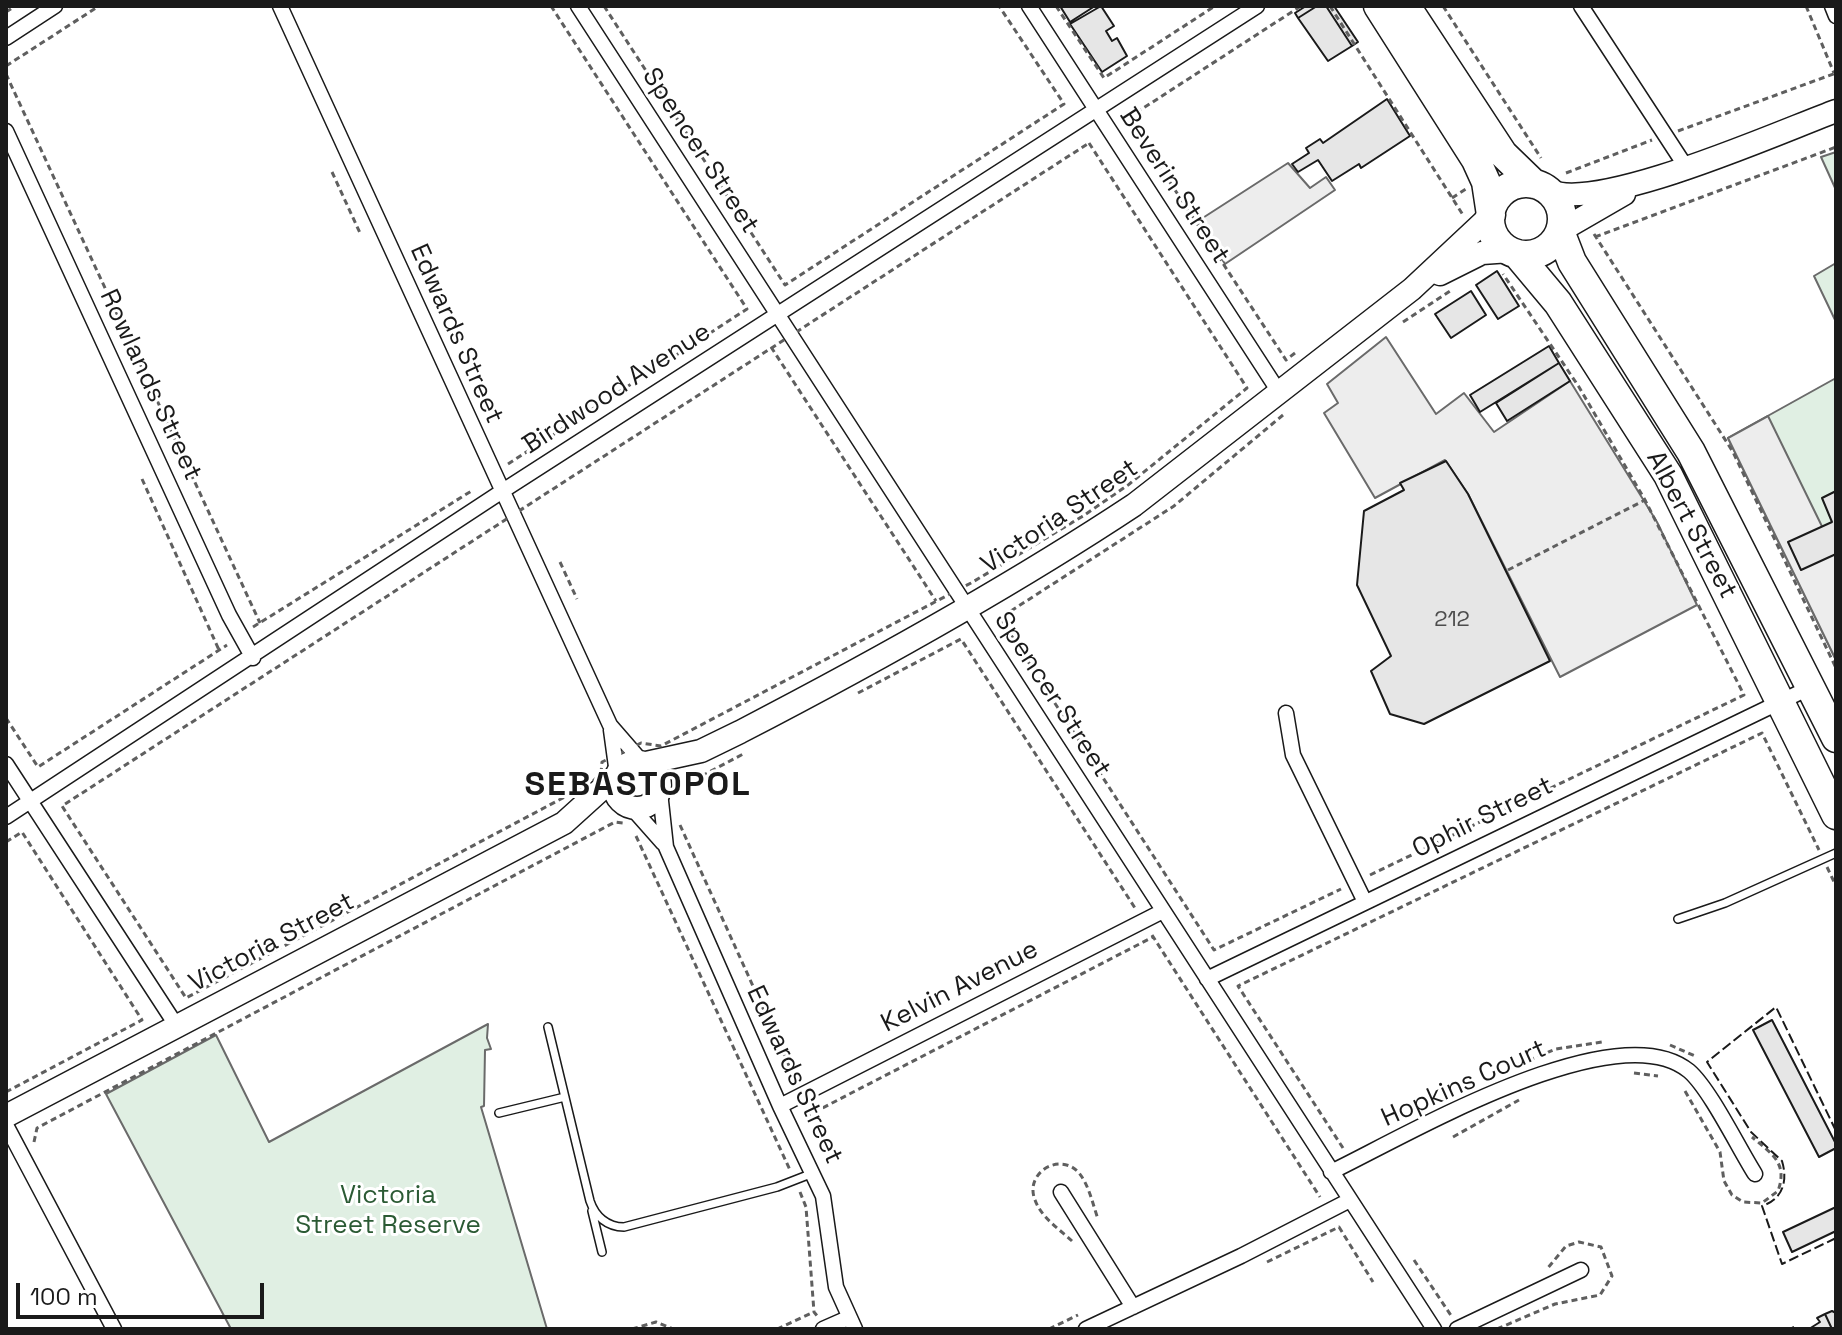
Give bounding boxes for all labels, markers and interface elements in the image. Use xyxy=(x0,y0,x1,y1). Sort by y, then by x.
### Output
street label: Spencer Street xyxy=(635,62,765,240)
street label: Beverin Street xyxy=(1112,102,1236,270)
street label: Edwards Street xyxy=(403,240,509,428)
street label: Rowlands Street xyxy=(92,285,208,485)
street label: Birdwood Avenue xyxy=(517,317,717,461)
street label: Albert Street xyxy=(1639,446,1743,604)
street label: Victoria Street xyxy=(976,453,1144,581)
street label: Spencer Street xyxy=(987,606,1117,784)
house number: 212 xyxy=(1434,607,1470,633)
district label: SEBASTOPOL xyxy=(524,766,752,806)
street label: Ophir Street xyxy=(1408,771,1558,865)
street label: Victoria Street xyxy=(184,886,360,1000)
street label: Kelvin Avenue xyxy=(876,934,1044,1040)
street label: Edwards Street xyxy=(739,981,849,1169)
street label: Hopkins Court xyxy=(1377,1034,1551,1134)
park label: Victoria Street Reserve xyxy=(295,1180,481,1242)
scale bar xyxy=(20,1267,268,1317)
text: 100 m xyxy=(30,1281,98,1312)

